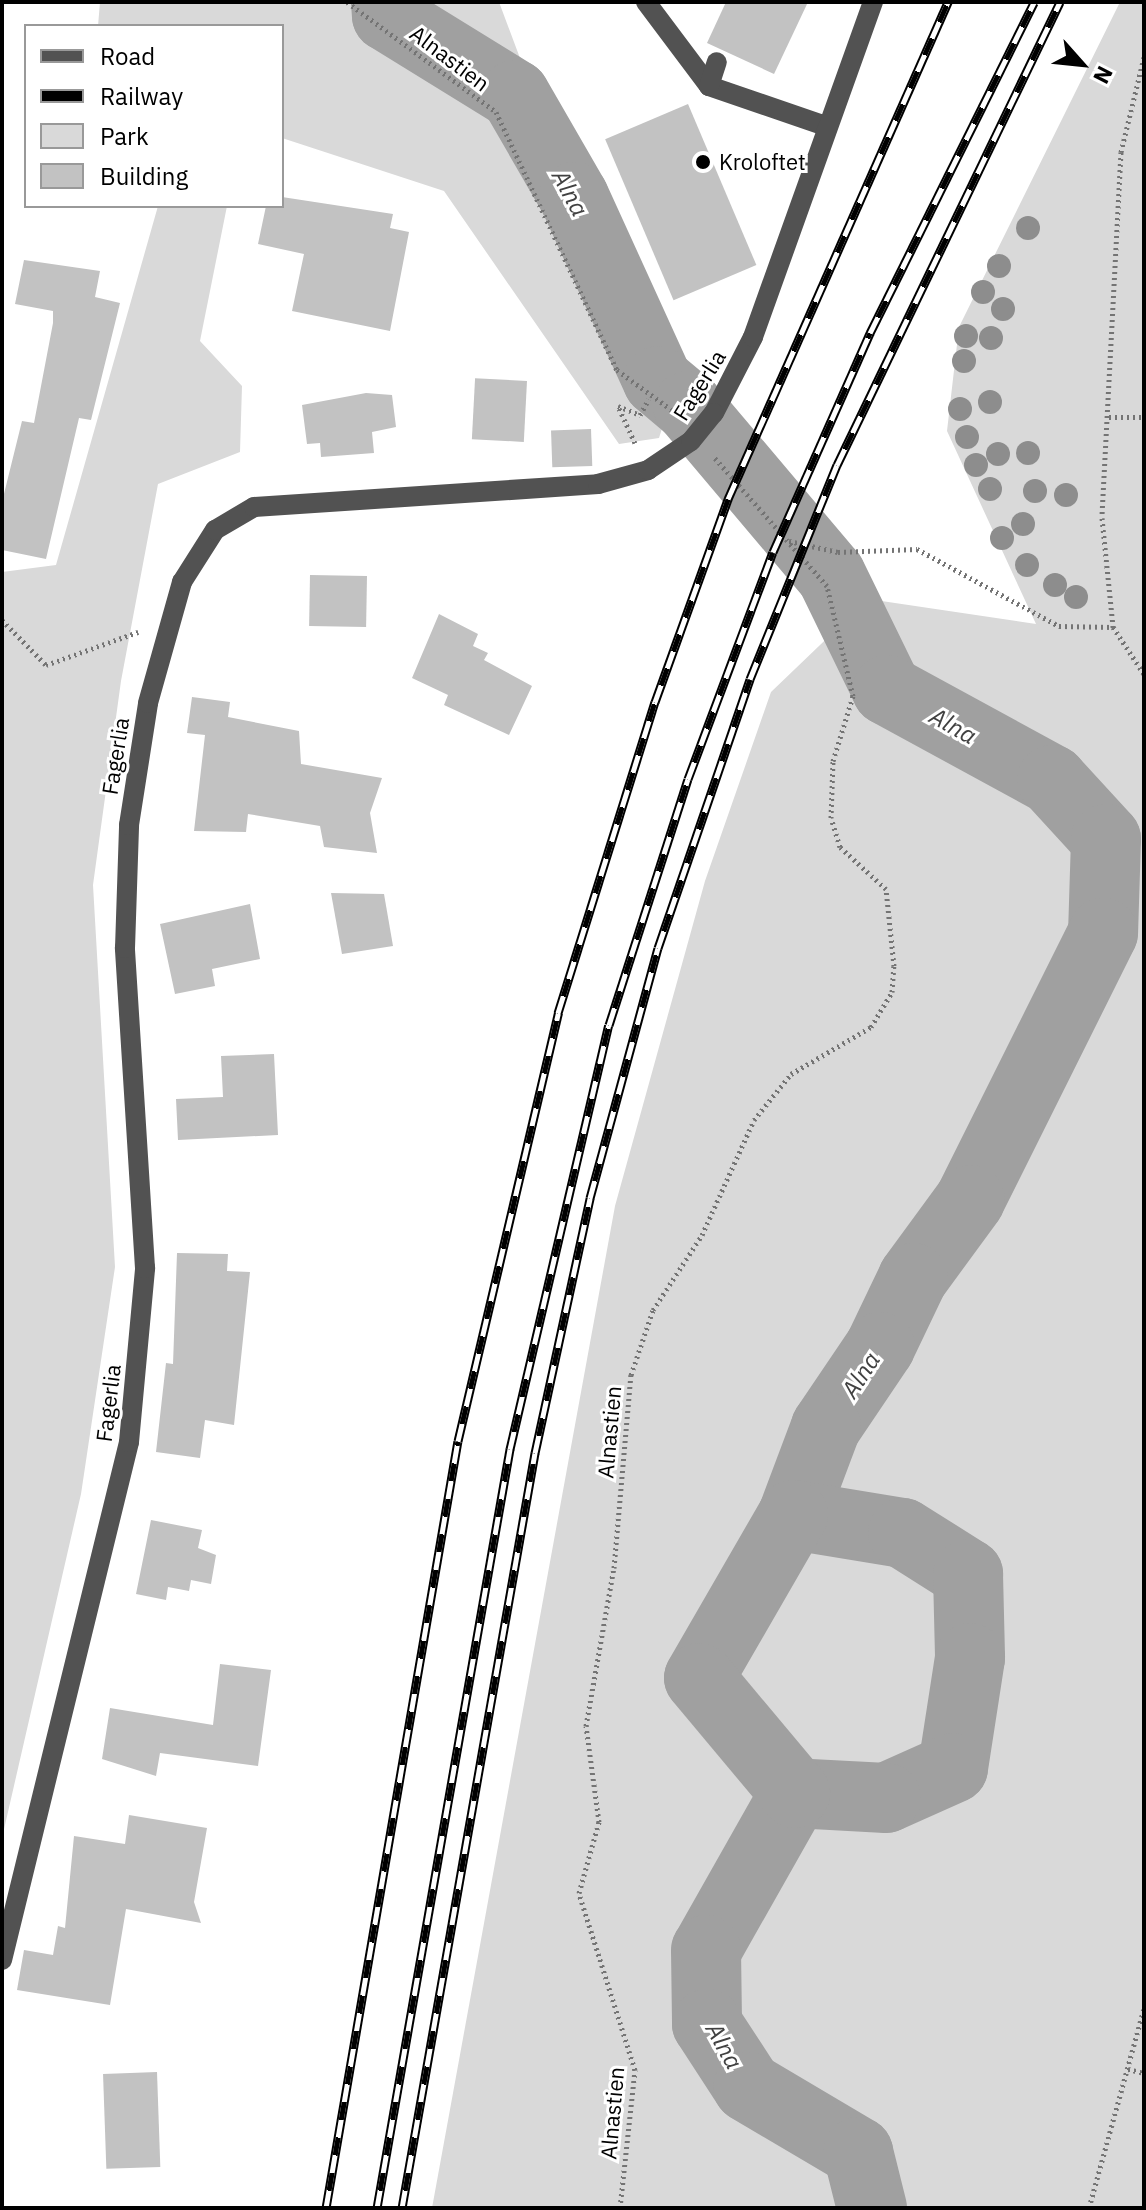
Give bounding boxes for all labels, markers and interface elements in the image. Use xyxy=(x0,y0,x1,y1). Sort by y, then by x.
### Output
street label: Alnastien xyxy=(405,20,495,96)
legend xyxy=(24,24,284,208)
north arrow xyxy=(1042,24,1122,104)
text: Road xyxy=(100,40,155,72)
text: N xyxy=(1087,61,1120,89)
text: Railway xyxy=(100,80,183,112)
text: Park xyxy=(100,120,149,152)
place label: Kroloftet xyxy=(719,149,806,175)
marker: Kroloftet xyxy=(694,153,712,171)
text: Building xyxy=(100,160,188,192)
water label: Alna xyxy=(546,165,594,221)
street label: Fagerlia xyxy=(667,345,731,425)
water label: Alna xyxy=(925,702,981,750)
street label: Fagerlia xyxy=(96,715,134,797)
water label: Alna xyxy=(836,1347,886,1403)
street label: Fagerlia xyxy=(90,1363,126,1443)
street label: Alnastien xyxy=(592,1385,626,1479)
water label: Alna xyxy=(700,2018,748,2074)
street label: Alnastien xyxy=(595,2066,629,2160)

